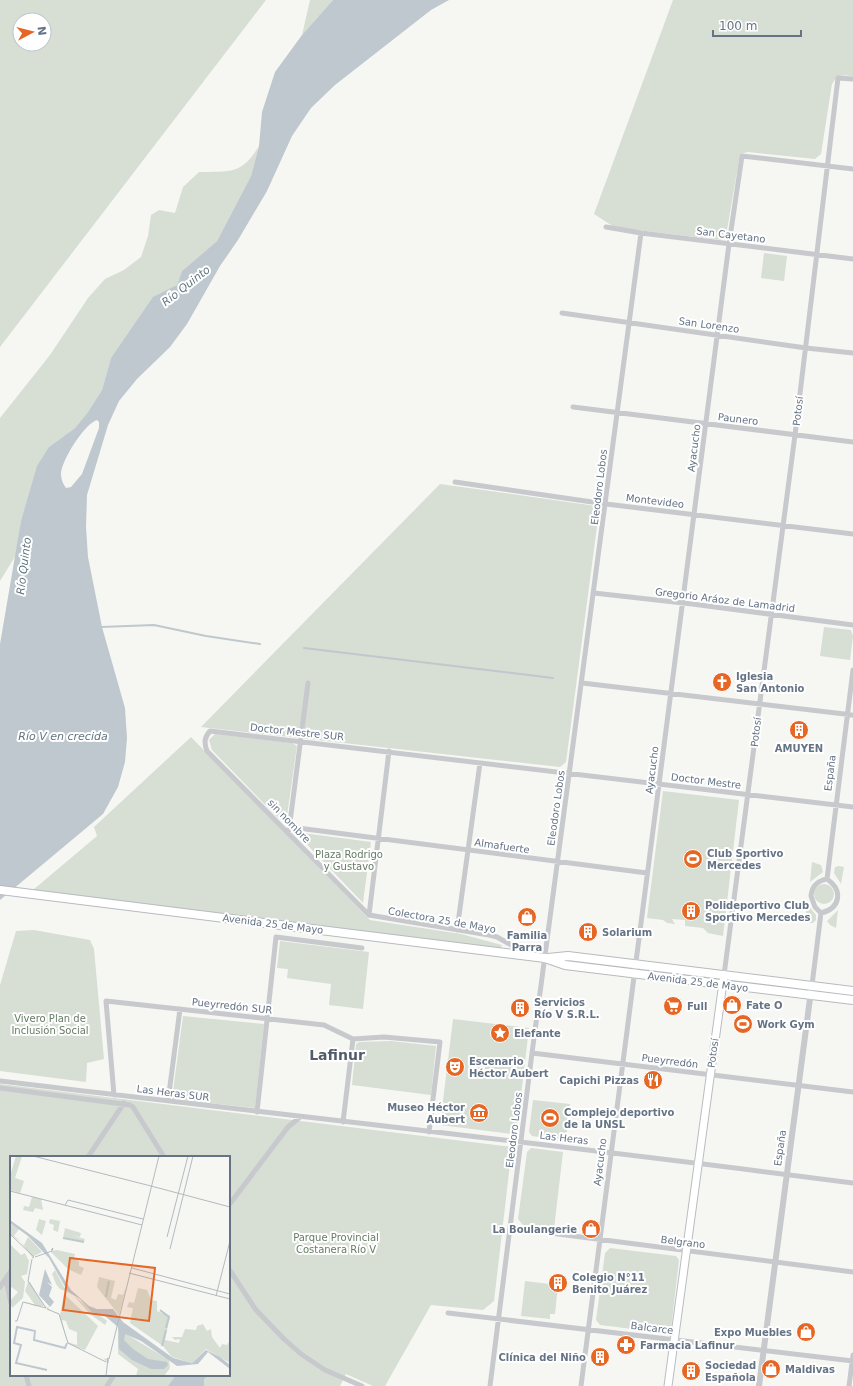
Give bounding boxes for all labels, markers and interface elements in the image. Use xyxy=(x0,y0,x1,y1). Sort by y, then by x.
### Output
north arrow xyxy=(12,12,52,52)
scale bar xyxy=(713,12,801,38)
text: 100 m xyxy=(719,19,757,33)
text: N xyxy=(34,25,48,36)
street label: San Cayetano xyxy=(696,225,766,245)
water label: Río Quinto xyxy=(159,263,213,309)
street label: San Lorenzo xyxy=(678,315,740,335)
street label: Potosí xyxy=(791,394,805,426)
street label: Paunero xyxy=(717,411,759,427)
street label: Ayacucho xyxy=(686,424,702,472)
street label: Eleodoro Lobos xyxy=(589,449,609,525)
street label: Montevideo xyxy=(625,492,685,510)
water label: Río Quinto xyxy=(14,536,34,595)
street label: Gregorio Aráoz de Lamadrid xyxy=(654,586,796,614)
church icon: Iglesia San Antonio xyxy=(711,671,733,693)
place label: Iglesia San Antonio xyxy=(736,671,805,694)
street label: Potosí xyxy=(749,715,763,747)
building icon: AMUYEN xyxy=(788,719,810,741)
street label: Doctor Mestre SUR xyxy=(249,722,345,742)
water label: Río V en crecida xyxy=(18,730,108,743)
place label: AMUYEN xyxy=(775,743,823,754)
street label: Ayacucho xyxy=(644,746,660,794)
street label: España xyxy=(822,754,838,792)
street label: Eleodoro Lobos xyxy=(545,769,567,847)
street label: Doctor Mestre xyxy=(670,771,742,791)
street label: sin nombre xyxy=(266,797,312,845)
street label: Almafuerte xyxy=(474,837,530,855)
sports icon: Club Sportivo Mercedes xyxy=(682,848,704,870)
place label: Club Sportivo Mercedes xyxy=(707,848,783,871)
park label: Plaza Rodrigo y Gustavo xyxy=(315,849,383,872)
building icon: Polideportivo Club Sportivo Mercedes xyxy=(680,900,702,922)
place label: Polideportivo Club Sportivo Mercedes xyxy=(705,900,811,923)
street label: Colectora 25 de Mayo xyxy=(387,905,497,935)
shop icon: Familia Parra xyxy=(516,906,538,928)
street label: Avenida 25 de Mayo xyxy=(222,912,324,936)
building icon: Solarium xyxy=(577,921,599,943)
place label: Solarium xyxy=(602,927,652,938)
place label: Familia Parra xyxy=(507,930,547,953)
street label: Avenida 25 de Mayo xyxy=(647,970,749,994)
shop icon: Fate O xyxy=(721,994,743,1016)
supermarket icon: Full xyxy=(662,995,684,1017)
street label: Pueyrredón SUR xyxy=(191,996,273,1016)
building icon: Servicios Río V S.R.L. xyxy=(509,997,531,1019)
place label: Servicios Río V S.R.L. xyxy=(534,997,600,1020)
place label: Fate O xyxy=(746,1000,783,1011)
place label: Full xyxy=(687,1001,707,1012)
park label: Vivero Plan de Inclusión Social xyxy=(11,1013,89,1036)
sports icon: Work Gym xyxy=(732,1013,754,1035)
place label: Work Gym xyxy=(757,1019,815,1030)
place icon: Elefante xyxy=(489,1022,511,1044)
place label: Elefante xyxy=(514,1028,561,1039)
street label: Potosí xyxy=(705,1036,721,1069)
district label: Lafinur xyxy=(309,1047,365,1063)
street label: Pueyrredón xyxy=(641,1052,699,1070)
theatre icon: Escenario Héctor Aubert xyxy=(444,1056,466,1078)
place label: Escenario Héctor Aubert xyxy=(469,1056,549,1079)
restaurant icon: Capichi Pizzas xyxy=(642,1069,664,1091)
place label: Capichi Pizzas xyxy=(559,1075,639,1086)
street label: Las Heras SUR xyxy=(136,1083,210,1103)
street label: Eleodoro Lobos xyxy=(504,1092,524,1168)
place label: Museo Héctor Aubert xyxy=(387,1102,465,1125)
museum icon: Museo Héctor Aubert xyxy=(468,1102,490,1124)
sports icon: Complejo deportivo de la UNSL xyxy=(539,1107,561,1129)
place label: Complejo deportivo de la UNSL xyxy=(564,1107,674,1130)
street label: España xyxy=(772,1129,788,1167)
street label: Las Heras xyxy=(539,1130,589,1146)
street label: Ayacucho xyxy=(592,1138,608,1186)
inset map xyxy=(10,1156,230,1376)
shop icon: La Boulangerie xyxy=(580,1218,602,1240)
place label: La Boulangerie xyxy=(492,1224,577,1235)
park label: Parque Provincial Costanera Río V xyxy=(293,1232,379,1255)
street label: Belgrano xyxy=(660,1234,706,1250)
building icon: Colegio N°11 Benito Juárez xyxy=(547,1272,569,1294)
place label: Colegio N°11 Benito Juárez xyxy=(572,1272,647,1295)
street label: Balcarce xyxy=(630,1320,674,1336)
shop icon: Expo Muebles xyxy=(795,1321,817,1343)
place label: Expo Muebles xyxy=(714,1327,792,1338)
pharmacy icon: Farmacia Lafinur xyxy=(615,1334,637,1356)
place label: Farmacia Lafinur xyxy=(640,1340,734,1351)
building icon: Clínica del Niño xyxy=(589,1346,611,1368)
place label: Clínica del Niño xyxy=(498,1352,586,1363)
shop icon: Maldivas xyxy=(760,1358,782,1380)
building icon: Sociedad Española xyxy=(680,1360,702,1382)
place label: Sociedad Española xyxy=(705,1360,756,1383)
place label: Maldivas xyxy=(785,1364,835,1375)

